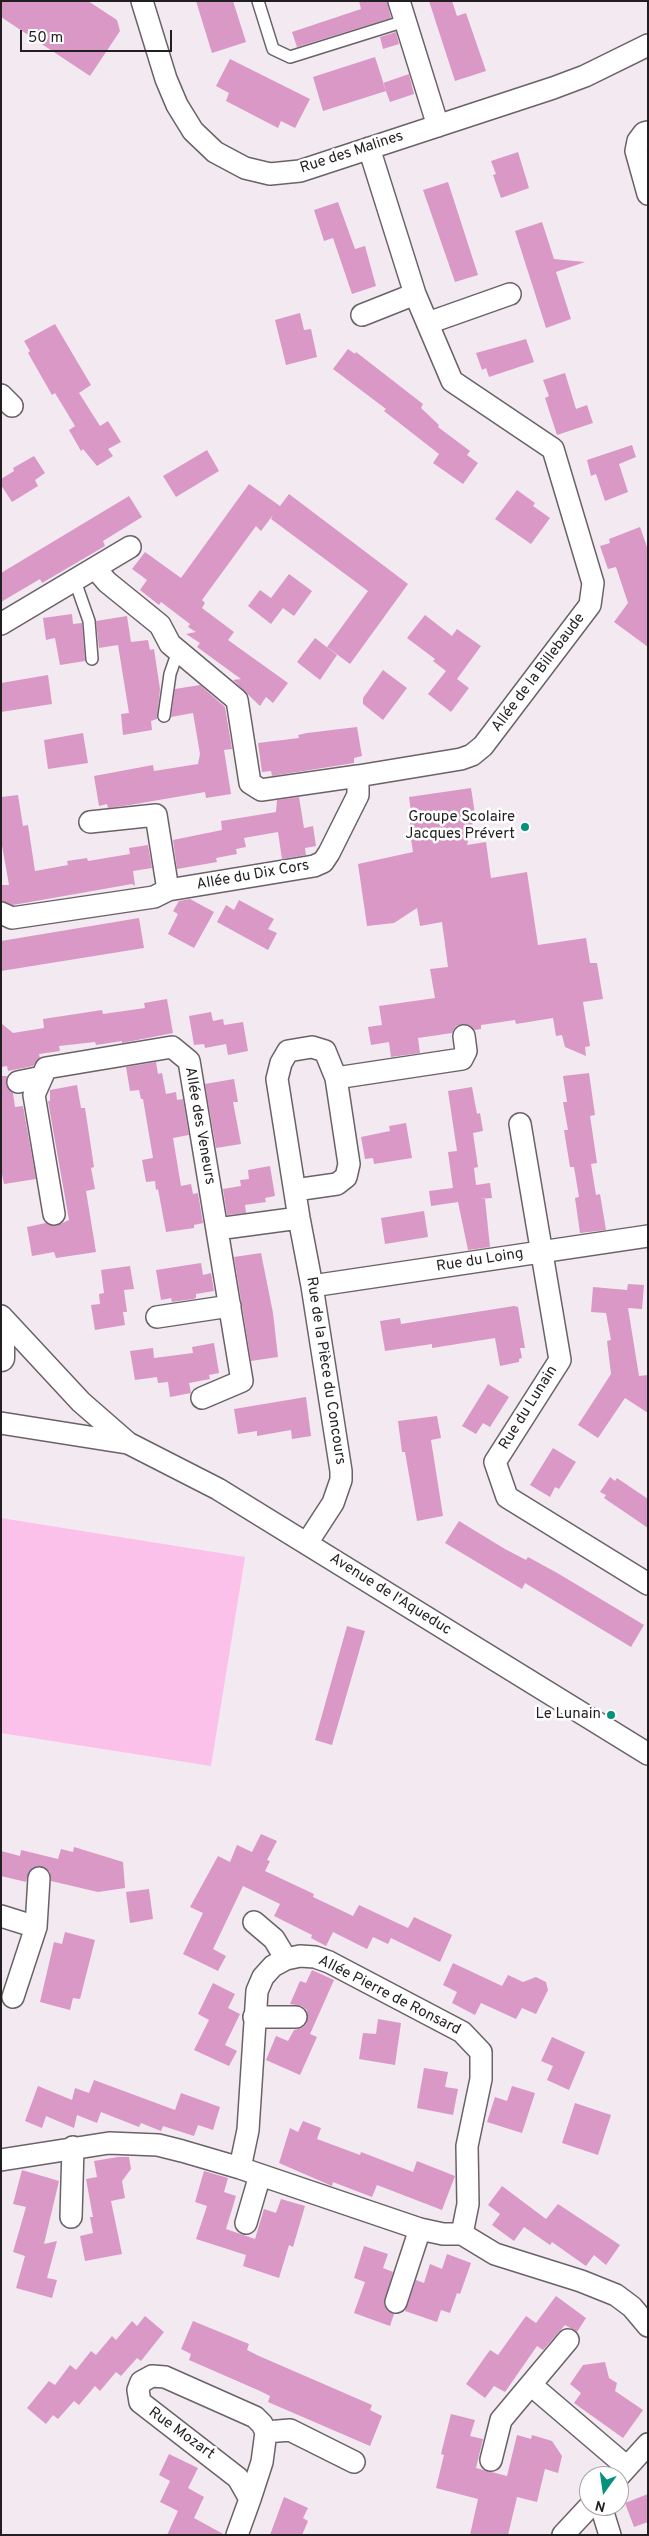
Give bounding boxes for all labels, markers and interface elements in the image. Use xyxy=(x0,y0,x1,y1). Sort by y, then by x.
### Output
scale bar xyxy=(22,20,175,52)
text: 50 m xyxy=(28,29,63,48)
street label: Rue des Malines xyxy=(298,128,406,178)
street label: Allée de la Billebaude xyxy=(488,610,590,736)
place label: Groupe Scolaire Jacques Prévert xyxy=(405,809,515,844)
marker: Groupe Scolaire Jacques Prévert xyxy=(519,821,531,833)
street label: Allée du Dix Cors xyxy=(195,857,311,895)
street label: Allée des Veneurs xyxy=(180,1066,218,1186)
street label: Rue du Loing xyxy=(435,1245,525,1277)
street label: Rue de la Pièce du Concours xyxy=(301,1276,349,1466)
street label: Rue du Lunain xyxy=(496,1363,562,1453)
street label: Avenue de l'Aqueduc xyxy=(326,1550,454,1640)
place label: Le Lunain xyxy=(535,1706,601,1724)
marker: Le Lunain xyxy=(605,1709,617,1721)
street label: Allée Pierre de Ronsard xyxy=(315,1952,463,2040)
street label: Rue Mozart xyxy=(144,2404,218,2464)
north arrow xyxy=(579,2466,629,2516)
text: N xyxy=(594,2496,607,2515)

